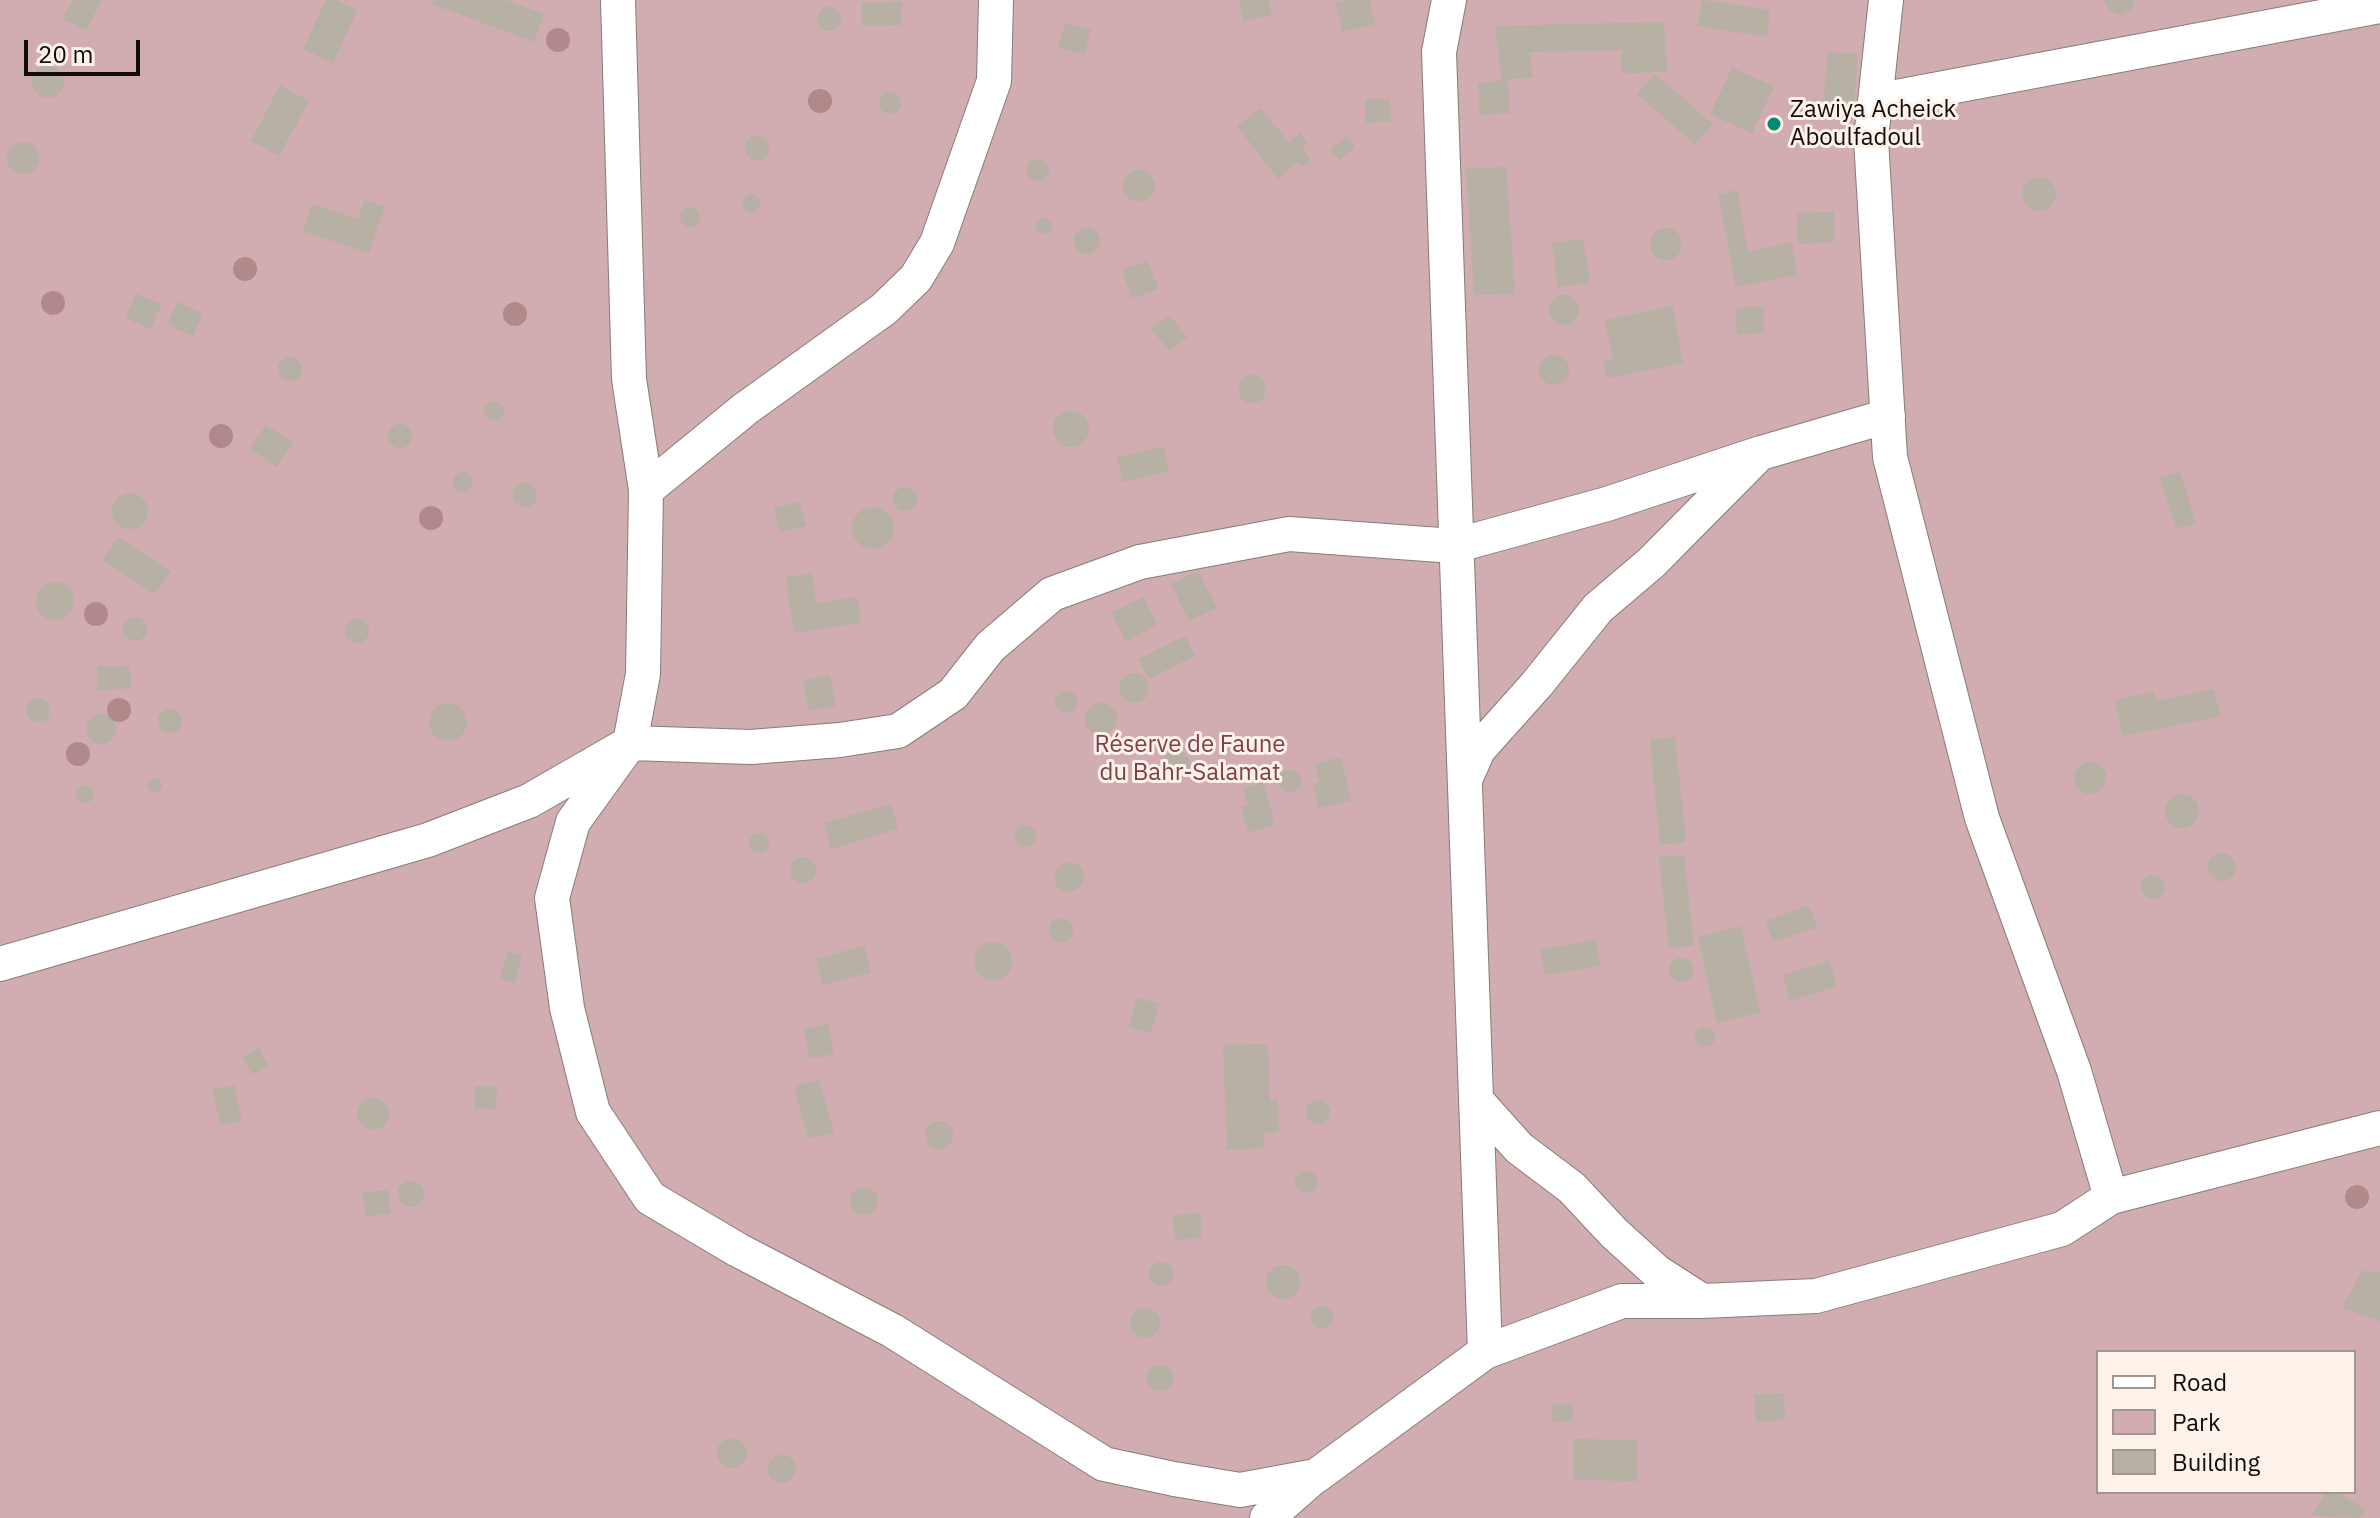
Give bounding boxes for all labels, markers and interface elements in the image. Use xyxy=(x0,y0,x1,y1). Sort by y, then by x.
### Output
scale bar xyxy=(28,24,144,74)
text: 20 m xyxy=(38,38,93,70)
place label: Zawiya Acheick Aboulfadoul xyxy=(1790,96,1956,152)
marker: Zawiya Acheick Aboulfadoul xyxy=(1765,115,1783,133)
park label: Réserve de Faune du Bahr-Salamat xyxy=(1094,731,1286,787)
legend xyxy=(2096,1350,2356,1494)
text: Road xyxy=(2172,1366,2227,1398)
text: Park xyxy=(2172,1406,2221,1438)
text: Building xyxy=(2172,1446,2260,1478)

